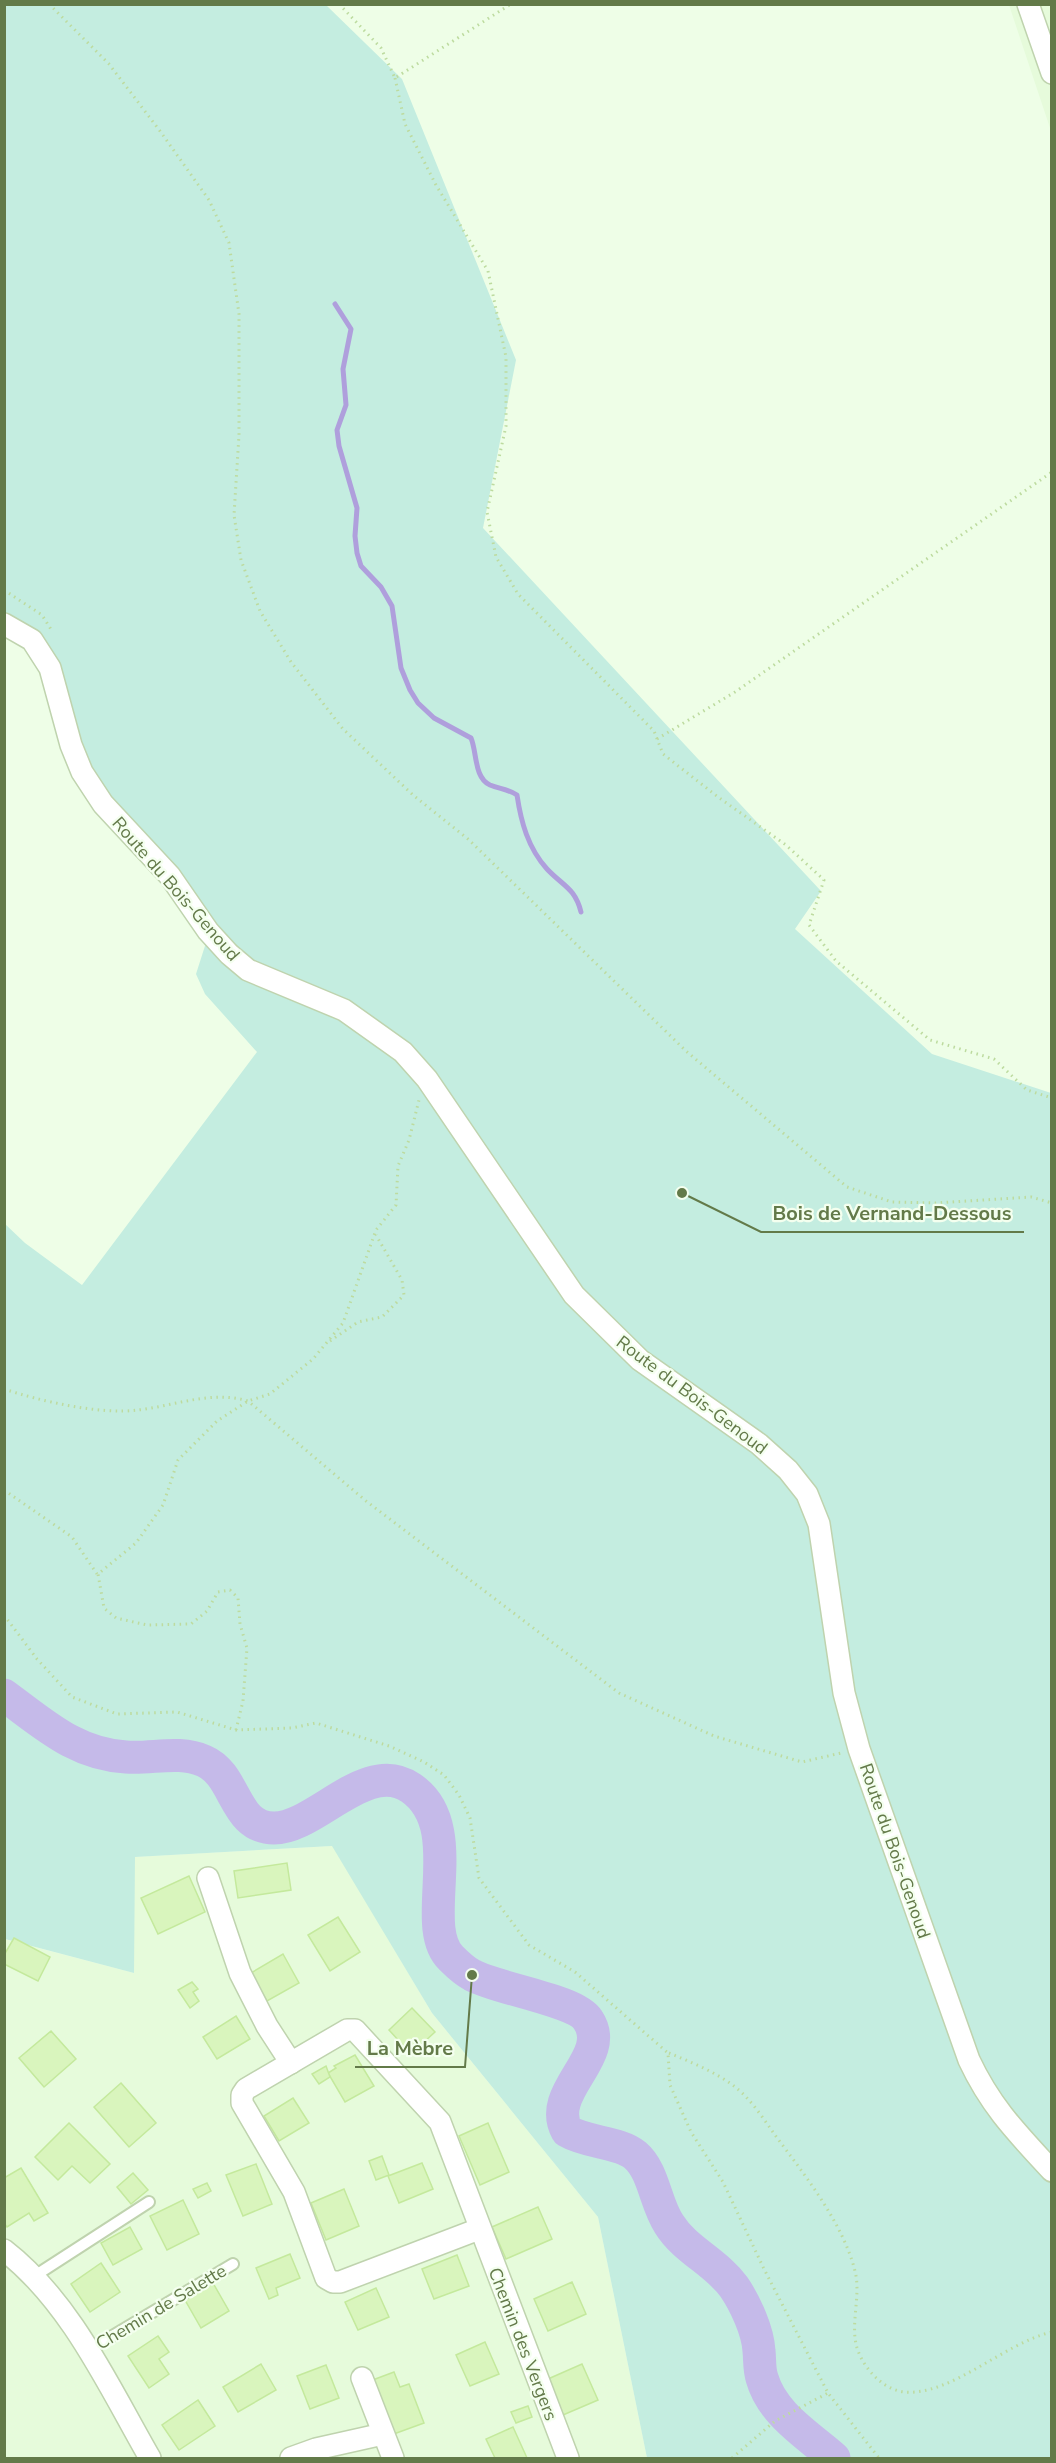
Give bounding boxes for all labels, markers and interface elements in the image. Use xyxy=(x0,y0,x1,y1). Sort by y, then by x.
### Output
street label: Route du Bois-Genoud xyxy=(107,812,245,966)
callout: Bois de Vernand-Dessous xyxy=(761,1194,1024,1232)
text: Bois de Vernand-Dessous xyxy=(773,1200,1012,1227)
street label: Route du Bois-Genoud xyxy=(611,1330,773,1460)
street label: Route du Bois-Genoud xyxy=(854,1760,936,1942)
callout: La Mèbre xyxy=(355,2029,465,2067)
text: La Mèbre xyxy=(367,2035,453,2062)
street label: Chemin de Salette xyxy=(91,2259,231,2355)
street label: Chemin des Vergers xyxy=(483,2264,563,2424)

